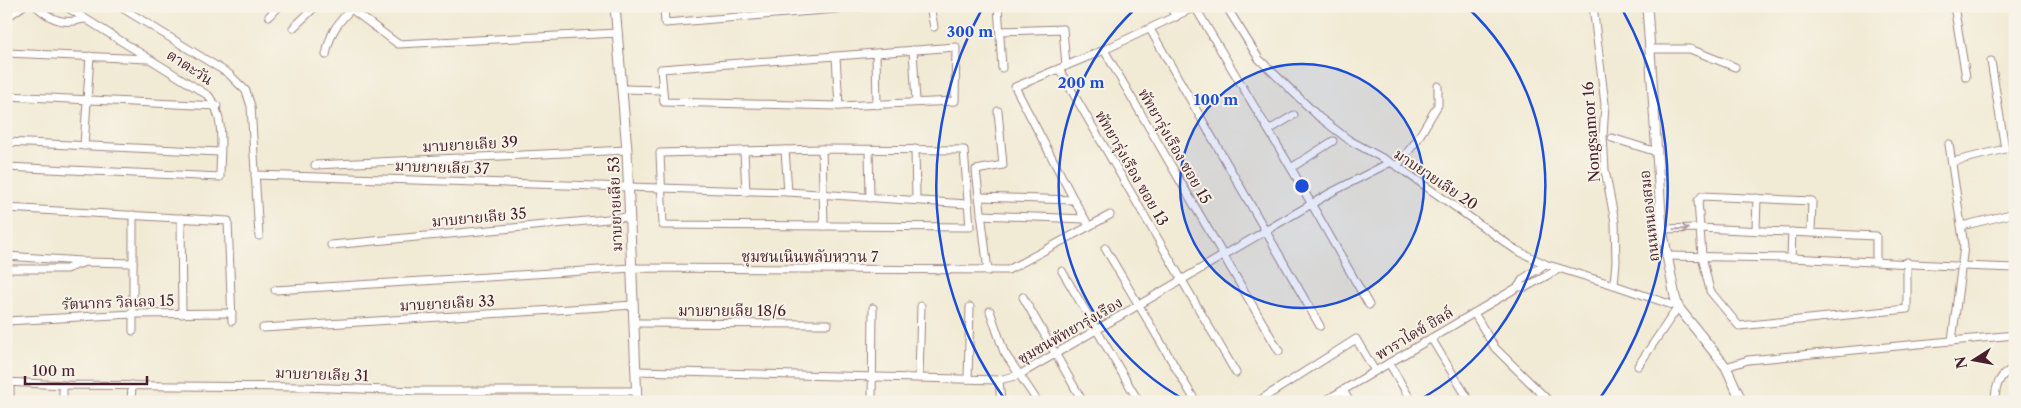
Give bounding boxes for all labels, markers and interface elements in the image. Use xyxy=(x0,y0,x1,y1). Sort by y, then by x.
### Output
text: 300 m xyxy=(947,22,993,41)
street label: ตาตะวัน xyxy=(163,45,217,89)
text: 200 m xyxy=(1058,73,1104,92)
street label: Nongsamor 16 xyxy=(1578,81,1604,183)
street label: พัทยารุ่งเรือง ซอย 15 xyxy=(1133,85,1216,208)
text: 100 m xyxy=(1194,90,1238,109)
street label: พัทยารุ่งเรือง ซอย 13 xyxy=(1090,107,1173,230)
street label: มาบยายเลีย 39 xyxy=(422,132,518,156)
street label: มาบยายเลีย 20 xyxy=(1390,144,1482,214)
street label: มาบยายเลีย 37 xyxy=(394,156,490,178)
street label: มาบยายเลีย 53 xyxy=(604,156,626,252)
street label: ถนนหนองสมอ xyxy=(1635,169,1663,263)
centre of rings xyxy=(1293,177,1311,195)
street label: มาบยายเลีย 35 xyxy=(431,203,527,231)
one-way arrow xyxy=(1672,224,1689,234)
street label: ชุมชนเนินพลับหวาน 7 xyxy=(741,247,879,268)
street label: รัตนากร วิลเลจ 15 xyxy=(62,291,174,313)
street label: มาบยายเลีย 33 xyxy=(399,291,495,315)
street label: ชุมชนพัทยารุ่งเรือง xyxy=(1014,292,1127,369)
street label: มาบยายเลีย 18/6 xyxy=(678,301,786,320)
street label: พาราไดซ์ ฮิลล์ xyxy=(1371,301,1456,364)
north arrow xyxy=(1948,336,1998,386)
scale bar xyxy=(25,353,148,385)
text: N xyxy=(1951,355,1971,370)
text: 100 m xyxy=(32,361,75,380)
street label: มาบยายเลีย 31 xyxy=(275,363,370,385)

